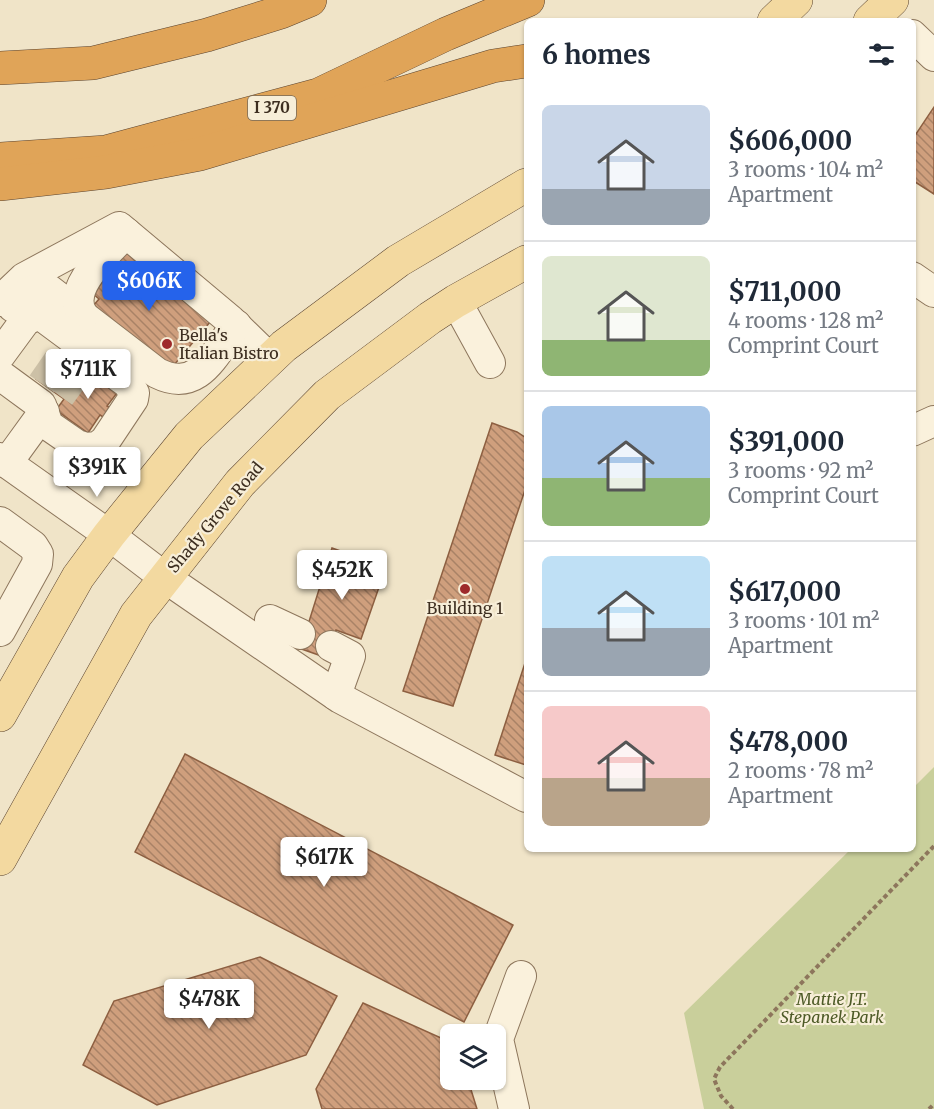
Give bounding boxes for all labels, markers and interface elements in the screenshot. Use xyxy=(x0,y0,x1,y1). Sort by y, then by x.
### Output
text: 6 homes xyxy=(542,38,651,71)
icon: filters xyxy=(865,38,898,71)
road number: I 370 xyxy=(248,96,296,120)
text: $606,000 xyxy=(728,124,852,157)
icon: home xyxy=(590,129,662,201)
text: 3 rooms · 104 m² xyxy=(728,157,883,182)
text: Apartment xyxy=(728,182,833,207)
pin: $606K xyxy=(107,261,191,312)
text: $606K xyxy=(116,268,182,293)
text: $711,000 xyxy=(728,275,841,308)
icon: home xyxy=(590,280,662,352)
text: 4 rooms · 128 m² xyxy=(728,308,883,333)
place label: Bella's Italian Bistro xyxy=(179,325,279,363)
text: Comprint Court xyxy=(728,333,879,358)
marker: Bella's Italian Bistro xyxy=(160,337,174,351)
pin: $711K xyxy=(46,349,130,400)
text: $711K xyxy=(60,356,116,381)
text: $391,000 xyxy=(728,425,845,458)
icon: home xyxy=(590,430,662,502)
pin: $391K xyxy=(55,447,139,498)
text: $391K xyxy=(67,454,127,479)
street label: Shady Grove Road xyxy=(163,457,267,577)
text: 3 rooms · 92 m² xyxy=(728,458,874,483)
text: Comprint Court xyxy=(728,483,879,508)
pin: $452K xyxy=(300,550,384,601)
text: $452K xyxy=(311,557,373,582)
text: $617,000 xyxy=(728,575,841,608)
icon: home xyxy=(590,580,662,652)
marker: Building 1 xyxy=(458,582,472,596)
place label: Building 1 xyxy=(427,598,503,618)
text: 3 rooms · 101 m² xyxy=(728,608,879,633)
text: Apartment xyxy=(728,633,833,658)
text: $478,000 xyxy=(728,725,848,758)
icon: home xyxy=(590,730,662,802)
text: 2 rooms · 78 m² xyxy=(728,758,873,783)
text: Apartment xyxy=(728,783,833,808)
pin: $617K xyxy=(282,837,366,888)
text: $617K xyxy=(294,844,354,869)
pin: $478K xyxy=(167,979,251,1030)
text: $478K xyxy=(178,986,240,1011)
park label: Mattie J.T. Stepanek Park xyxy=(780,989,884,1027)
map controls xyxy=(440,1024,506,1090)
button: layers xyxy=(440,1024,506,1090)

